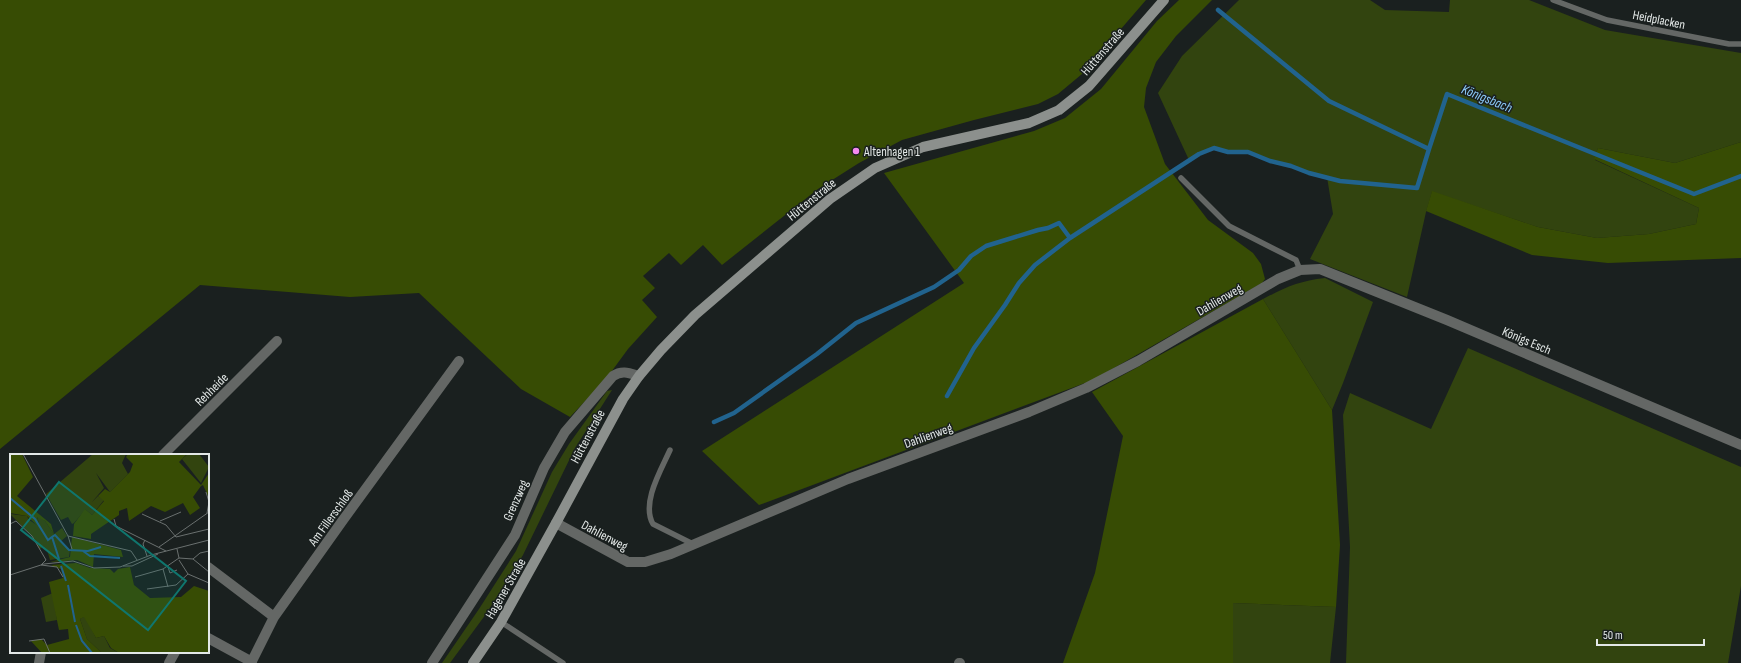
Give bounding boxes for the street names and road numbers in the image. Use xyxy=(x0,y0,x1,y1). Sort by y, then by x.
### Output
street label: Heidplacken xyxy=(1631,7,1686,33)
street label: Hüttenstraße xyxy=(1078,24,1128,79)
street label: Hüttenstraße xyxy=(784,175,839,224)
street label: Dahlienweg xyxy=(1194,280,1245,319)
street label: Königs Esch xyxy=(1500,323,1554,358)
street label: Rehheide xyxy=(192,370,232,410)
street label: Hüttenstraße xyxy=(567,407,609,466)
street label: Dahlienweg xyxy=(902,420,955,452)
street label: Grenzweg xyxy=(500,477,532,523)
street label: Am Fillerschloß xyxy=(304,486,357,550)
street label: Dahlienweg xyxy=(579,517,631,555)
street label: Hagener Straße xyxy=(482,555,530,622)

